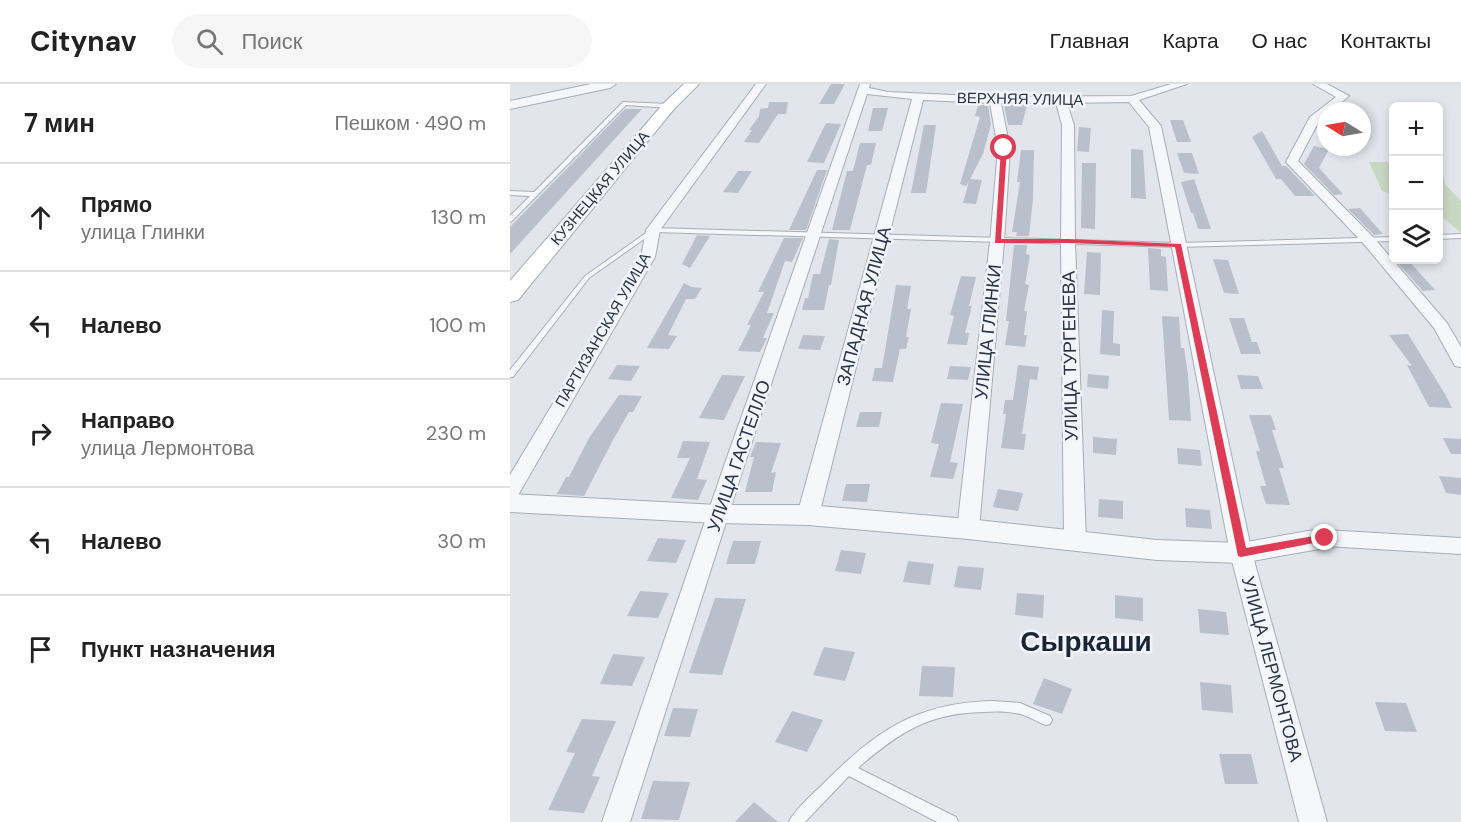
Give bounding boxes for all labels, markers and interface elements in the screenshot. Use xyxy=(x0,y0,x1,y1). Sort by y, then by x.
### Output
search box xyxy=(172,14,592,68)
text: Citynav xyxy=(30,23,136,60)
icon: search xyxy=(193,25,226,58)
text: Поиск xyxy=(241,27,302,56)
text: Главная xyxy=(1049,27,1129,55)
text: Карта xyxy=(1162,27,1219,55)
text: О нас xyxy=(1252,27,1307,55)
text: Контакты xyxy=(1340,27,1431,55)
street label: ВЕРХНЯЯ УЛИЦА xyxy=(957,88,1083,110)
north arrow xyxy=(1317,102,1371,156)
map controls xyxy=(1389,102,1443,264)
button: + xyxy=(1389,102,1443,156)
text: 7 мин xyxy=(24,106,95,140)
text: Пешком · 490 m xyxy=(334,110,486,136)
street label: КУЗНЕЦКАЯ УЛИЦА xyxy=(546,127,654,249)
route start xyxy=(990,134,1016,160)
button: − xyxy=(1389,156,1443,210)
text: Прямо xyxy=(81,190,152,219)
icon: ahead xyxy=(24,201,57,234)
text: 130 m xyxy=(431,204,486,230)
button: layers xyxy=(1389,210,1443,264)
text: улица Глинки xyxy=(81,219,205,245)
street label: ЗАПАДНАЯ УЛИЦА xyxy=(831,224,897,388)
street label: ПАРТИЗАНСКАЯ УЛИЦА xyxy=(551,249,655,411)
street label: УЛИЦА ГЛИНКИ xyxy=(969,263,1007,401)
street label: УЛИЦА ТУРГЕНЕВА xyxy=(1057,271,1083,441)
icon: left xyxy=(24,309,57,342)
text: Налево xyxy=(81,311,162,340)
text: 100 m xyxy=(429,312,486,338)
street label: УЛИЦА ГАСТЕЛЛО xyxy=(702,377,776,535)
text: Направо xyxy=(81,406,175,435)
icon: right xyxy=(24,417,57,450)
text: 230 m xyxy=(426,420,486,446)
text: улица Лермонтова xyxy=(81,435,254,461)
route end xyxy=(1311,524,1337,550)
icon: left xyxy=(24,525,57,558)
text: Налево xyxy=(81,527,162,556)
text: 30 m xyxy=(437,528,486,554)
street label: УЛИЦА ЛЕРМОНТОВА xyxy=(1236,574,1308,764)
district label: Сыркаши xyxy=(1020,623,1152,660)
icon: arrive xyxy=(24,633,57,666)
text: Пункт назначения xyxy=(81,635,276,664)

